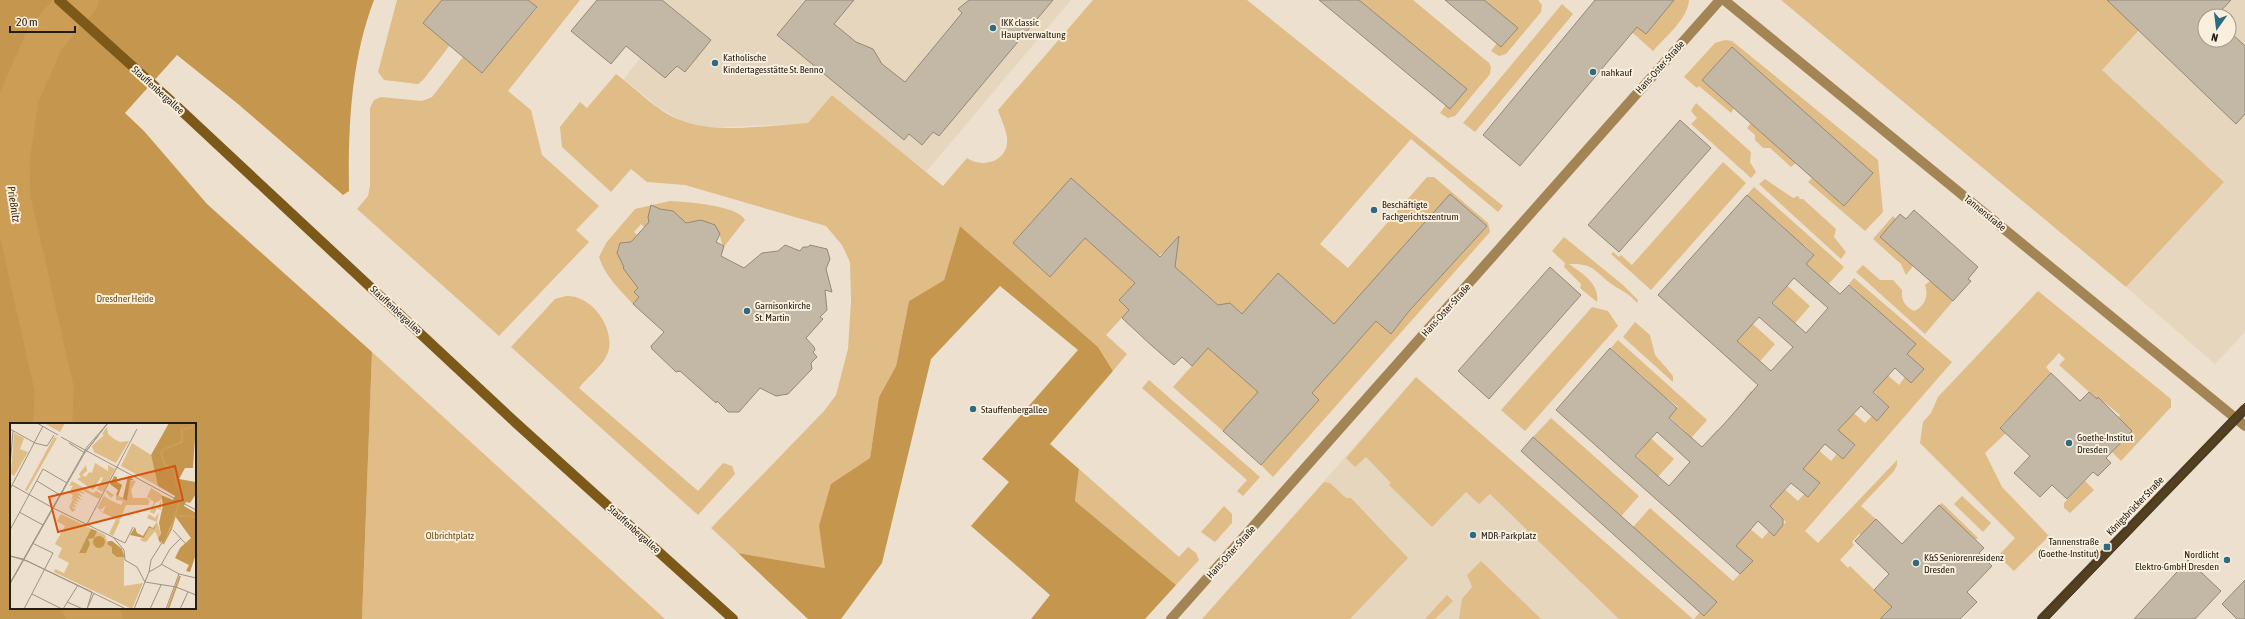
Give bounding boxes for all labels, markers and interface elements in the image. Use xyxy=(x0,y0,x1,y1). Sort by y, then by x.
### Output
scale bar xyxy=(10,8,75,34)
north arrow xyxy=(2197,8,2237,48)
text: 20 m xyxy=(16,15,38,29)
place label: IKK classic Hauptverwaltung xyxy=(1001,17,1066,40)
marker: IKK classic Hauptverwaltung xyxy=(988,23,998,33)
text: N xyxy=(2210,31,2219,44)
street label: Hans-Oster-Straße xyxy=(1633,38,1687,96)
place label: Katholische Kindertagesstätte St. Benno xyxy=(723,52,824,75)
marker: Katholische Kindertagesstätte St. Benno xyxy=(710,58,720,68)
street label: Stauffenbergallee xyxy=(130,64,187,117)
marker: nahkauf xyxy=(1588,67,1598,77)
place label: nahkauf xyxy=(1601,67,1632,78)
water label: Prießnitz xyxy=(5,185,23,223)
street label: Tannenstraße xyxy=(1962,193,2008,233)
place label: Beschäftigte Fachgerichtszentrum xyxy=(1382,199,1459,222)
marker: Beschäftigte Fachgerichtszentrum xyxy=(1369,205,1379,215)
street label: Hans-Oster-Straße xyxy=(1419,281,1473,339)
street label: Stauffenbergallee xyxy=(368,283,424,337)
park label: Dresdner Heide xyxy=(97,293,154,304)
place label: Garnisonkirche St. Martin xyxy=(755,300,811,323)
marker: Garnisonkirche St. Martin xyxy=(742,306,752,316)
marker: Stauffenbergallee xyxy=(968,404,978,414)
place label: Stauffenbergallee xyxy=(981,404,1048,415)
inset map xyxy=(10,423,196,609)
place label: Goethe-Institut Dresden xyxy=(2077,432,2133,455)
marker: Goethe-Institut Dresden xyxy=(2064,438,2074,448)
street label: Königsbrücker Straße xyxy=(2104,474,2166,538)
street label: Stauffenbergallee xyxy=(606,503,663,556)
street label: Hans-Oster-Straße xyxy=(1204,523,1258,581)
park label: Olbrichtplatz xyxy=(426,530,475,541)
marker: MDR-Parkplatz xyxy=(1468,530,1478,540)
place label: MDR-Parkplatz xyxy=(1481,530,1536,541)
place label: Tannenstraße (Goethe-Institut) xyxy=(2038,536,2099,559)
marker: Tannenstraße (Goethe-Institut) xyxy=(2102,542,2112,552)
place label: Nordlicht Elektro-GmbH Dresden xyxy=(2135,549,2219,572)
place label: K&S Seniorenresidenz Dresden xyxy=(1924,552,2004,575)
marker: Nordlicht Elektro-GmbH Dresden xyxy=(2222,555,2232,565)
marker: K&S Seniorenresidenz Dresden xyxy=(1911,558,1921,568)

